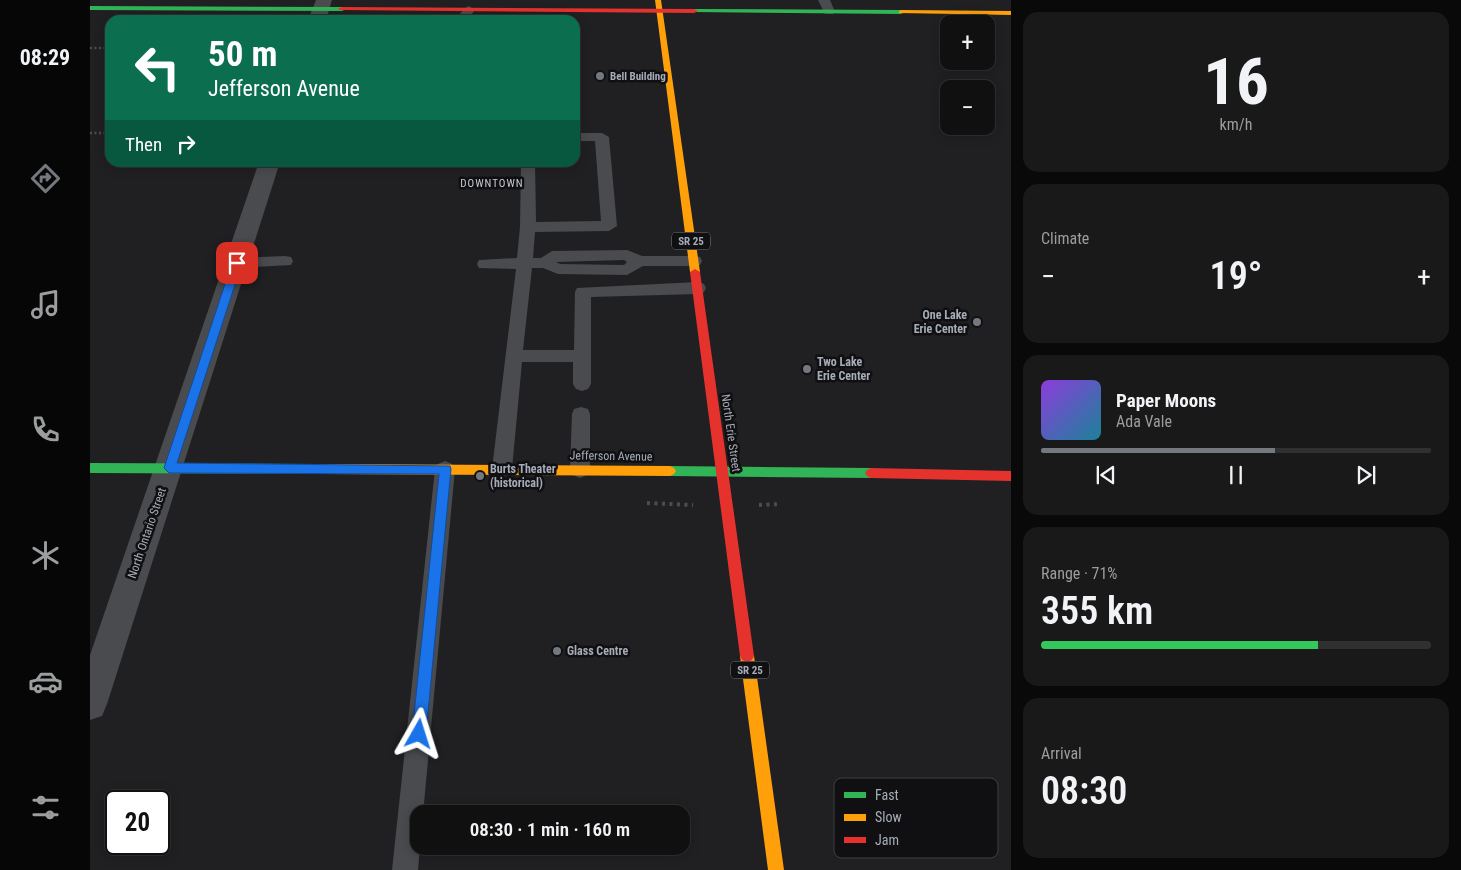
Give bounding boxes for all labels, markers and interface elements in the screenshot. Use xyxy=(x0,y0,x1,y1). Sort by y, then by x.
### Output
map controls xyxy=(940,15,995,135)
button: + xyxy=(940,15,995,70)
text: 50 m xyxy=(208,34,277,75)
icon: left xyxy=(125,35,190,100)
text: 16 xyxy=(1203,44,1269,120)
text: 08:29 xyxy=(20,45,70,70)
marker: Bell Building xyxy=(594,70,606,82)
place label: Bell Building xyxy=(610,70,666,83)
text: Jefferson Avenue xyxy=(208,76,360,101)
button: − xyxy=(940,80,995,135)
text: km/h xyxy=(1220,115,1252,134)
icon: right xyxy=(172,130,200,158)
text: Then xyxy=(125,133,162,156)
icon: directions xyxy=(28,161,63,196)
district label: DOWNTOWN xyxy=(460,177,524,190)
text: Climate xyxy=(1041,229,1089,248)
road number: SR 25 xyxy=(672,232,710,250)
pin xyxy=(216,242,258,284)
icon: arrive xyxy=(223,249,251,277)
text: 19° xyxy=(1210,254,1262,298)
text: − xyxy=(1041,260,1055,293)
text: + xyxy=(1417,260,1431,293)
icon: music xyxy=(28,287,63,322)
place label: One Lake Erie Center xyxy=(914,308,967,336)
marker: One Lake Erie Center xyxy=(971,316,983,328)
place label: Two Lake Erie Center xyxy=(817,355,870,383)
marker: Two Lake Erie Center xyxy=(801,363,813,375)
text: Paper Moons xyxy=(1116,389,1216,412)
street label: North Erie Street xyxy=(719,393,743,473)
icon: phone xyxy=(28,412,63,447)
text: Ada Vale xyxy=(1116,412,1172,431)
street label: Jefferson Avenue xyxy=(569,448,653,464)
icon: previous xyxy=(1092,461,1120,489)
icon: pause xyxy=(1222,461,1250,489)
icon: next xyxy=(1352,461,1380,489)
place label: Burts Theater (historical) xyxy=(490,462,556,490)
marker: Burts Theater (historical) xyxy=(474,470,486,482)
street label: North Ontario Street xyxy=(125,485,169,580)
icon: climate xyxy=(28,538,63,573)
text: Range · 71% xyxy=(1041,564,1117,583)
text: 355 km xyxy=(1041,589,1153,633)
place label: Glass Centre xyxy=(567,644,628,658)
marker: Glass Centre xyxy=(551,645,563,657)
road number: SR 25 xyxy=(731,662,769,678)
icon: car xyxy=(28,664,63,699)
position arrow xyxy=(392,707,444,759)
text: Arrival xyxy=(1041,744,1082,763)
text: 08:30 xyxy=(1041,769,1127,813)
legend xyxy=(834,778,998,858)
text: Fast xyxy=(875,787,899,803)
icon: filters xyxy=(28,790,63,825)
speed limit sign: 20 xyxy=(105,790,170,855)
text: Slow xyxy=(875,809,902,825)
text: 08:30 · 1 min · 160 m xyxy=(470,818,630,841)
text: Jam xyxy=(875,832,899,848)

